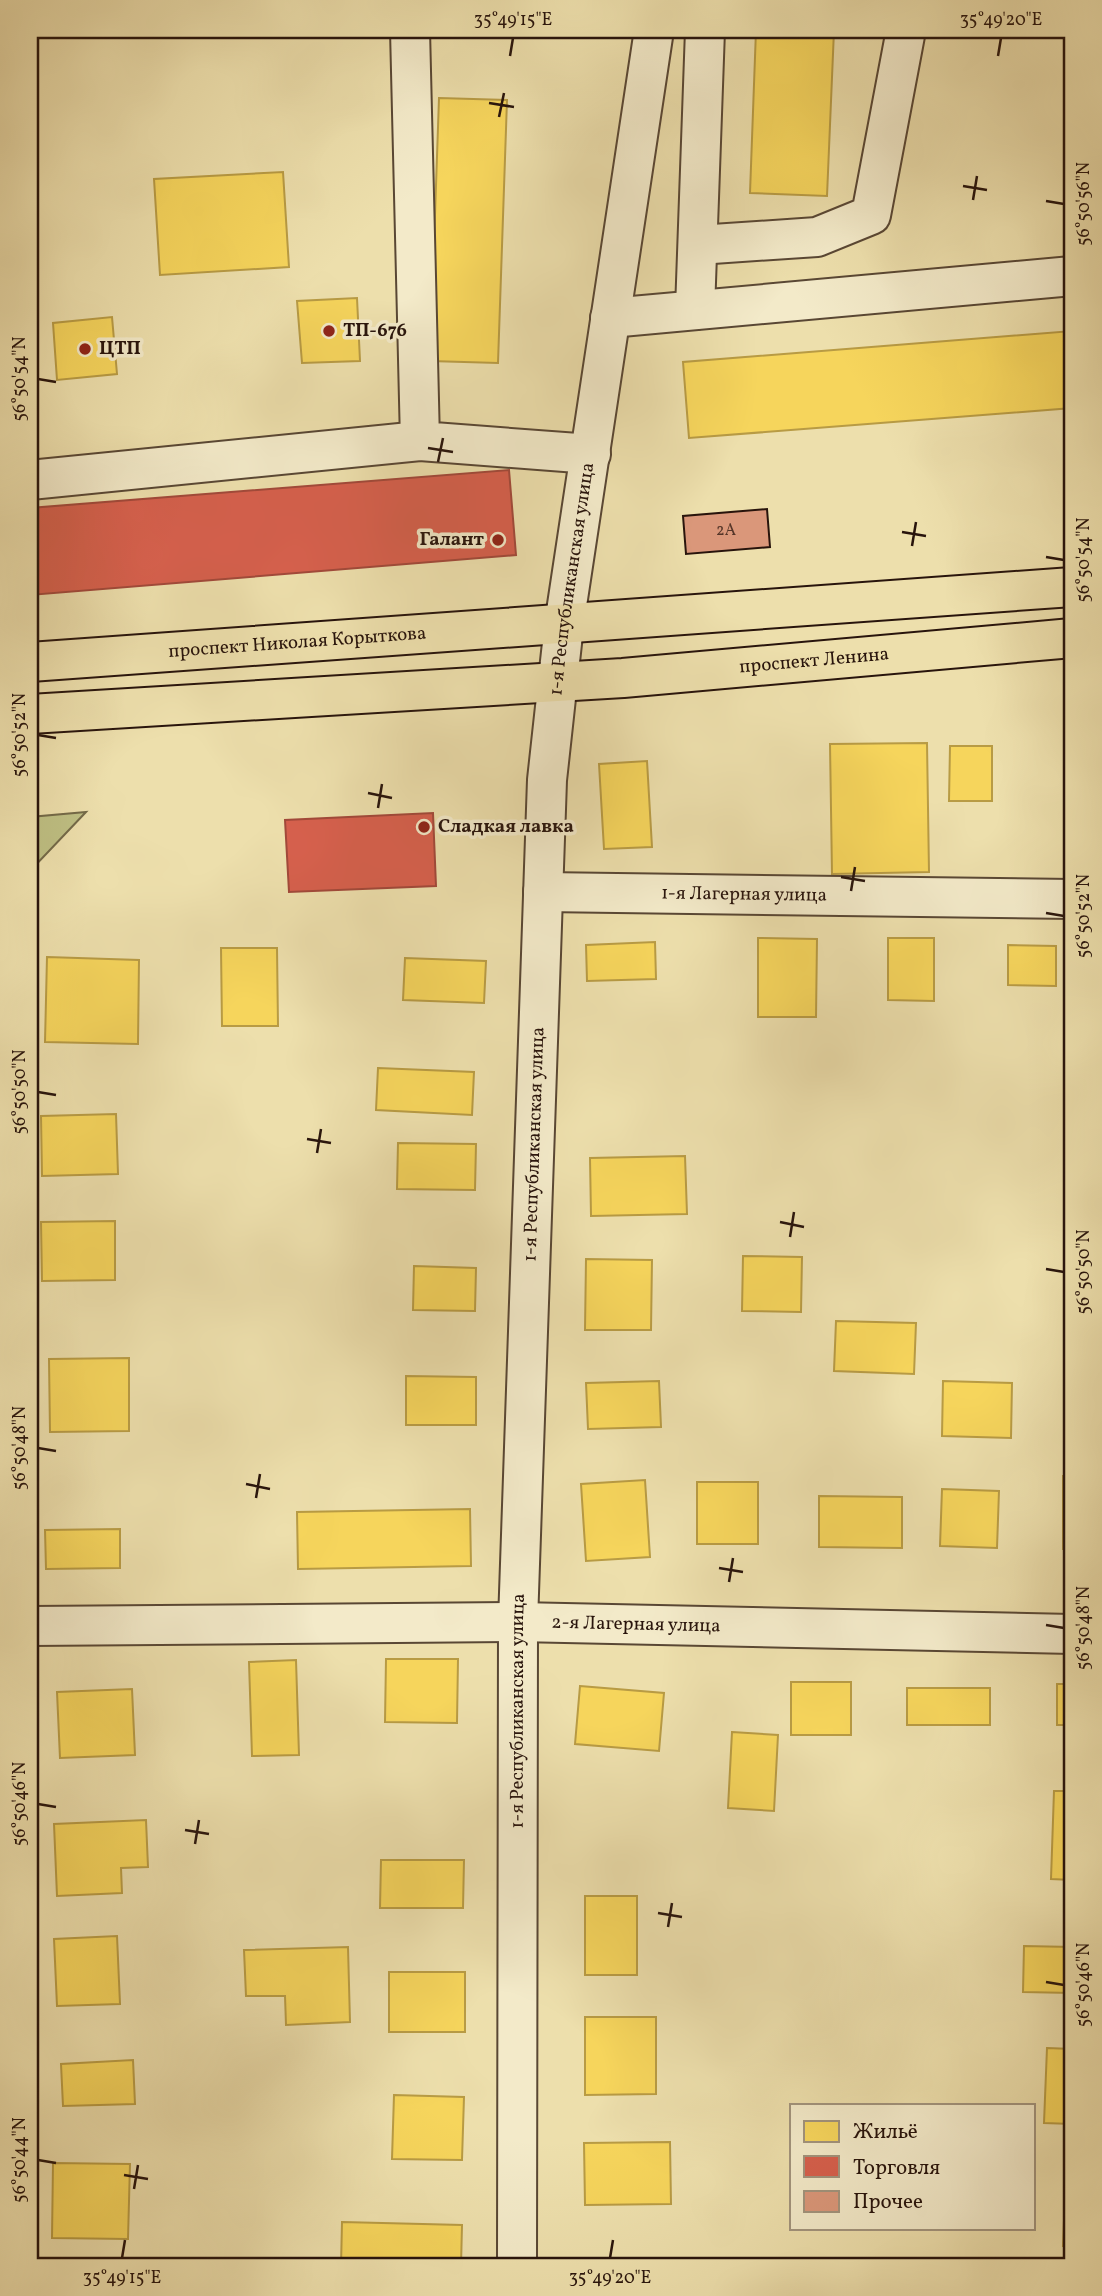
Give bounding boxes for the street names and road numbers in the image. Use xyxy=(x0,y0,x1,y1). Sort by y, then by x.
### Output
street label: 1-я Республиканская улица xyxy=(543,461,601,697)
street label: проспект Николая Корыткова xyxy=(167,621,427,665)
street label: проспект Ленина xyxy=(738,641,890,681)
street label: 1-я Лагерная улица xyxy=(661,881,827,909)
street label: 1-я Республиканская улица xyxy=(517,1026,551,1262)
street label: 1-я Республиканская улица xyxy=(505,1593,532,1829)
street label: 2-я Лагерная улица xyxy=(551,1610,721,1639)

